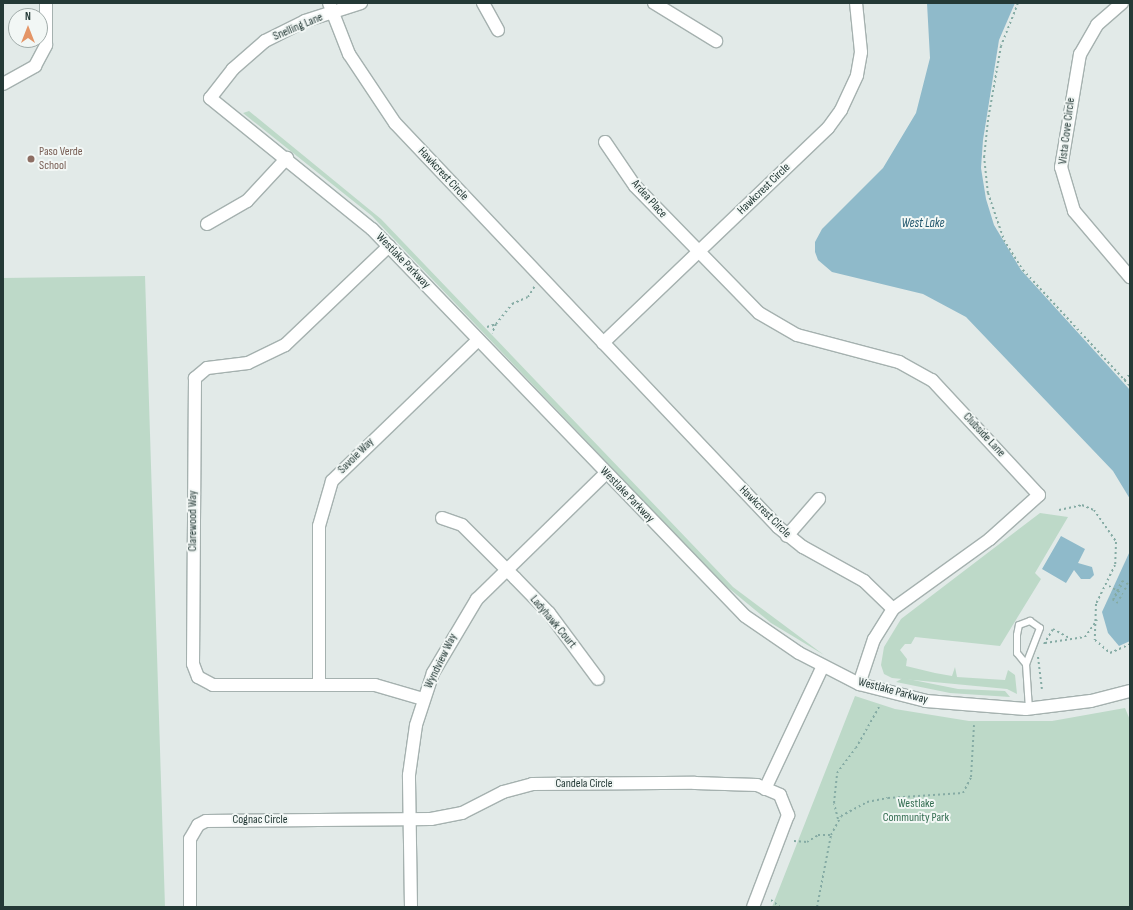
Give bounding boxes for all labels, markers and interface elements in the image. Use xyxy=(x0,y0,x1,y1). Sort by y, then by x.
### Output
north arrow xyxy=(8,8,48,48)
text: N xyxy=(25,10,31,23)
street label: Snelling Lane xyxy=(271,10,325,44)
street label: Vista Cove Circle xyxy=(1056,97,1078,165)
street label: Hawkcrest Circle xyxy=(415,144,471,204)
place label: Paso Verde School xyxy=(39,145,83,173)
marker: Paso Verde School xyxy=(26,154,36,164)
street label: Hawkcrest Circle xyxy=(735,160,793,218)
street label: Ardea Place xyxy=(628,177,670,221)
water label: West Lake xyxy=(901,215,945,231)
street label: Westlake Parkway xyxy=(373,230,433,292)
street label: Clubside Lane xyxy=(960,410,1008,460)
street label: Savoie Way xyxy=(335,435,377,477)
street label: Westlake Parkway xyxy=(597,464,657,526)
street label: Hawkcrest Circle xyxy=(736,483,794,541)
street label: Clarewood Way xyxy=(186,491,200,551)
street label: Ladyhawk Court xyxy=(527,593,579,651)
street label: Wyndview Way xyxy=(421,631,461,691)
street label: Westlake Parkway xyxy=(857,675,929,707)
street label: Candela Circle xyxy=(555,777,613,791)
park label: Westlake Community Park xyxy=(883,797,949,825)
street label: Cognac Circle xyxy=(232,813,288,827)

